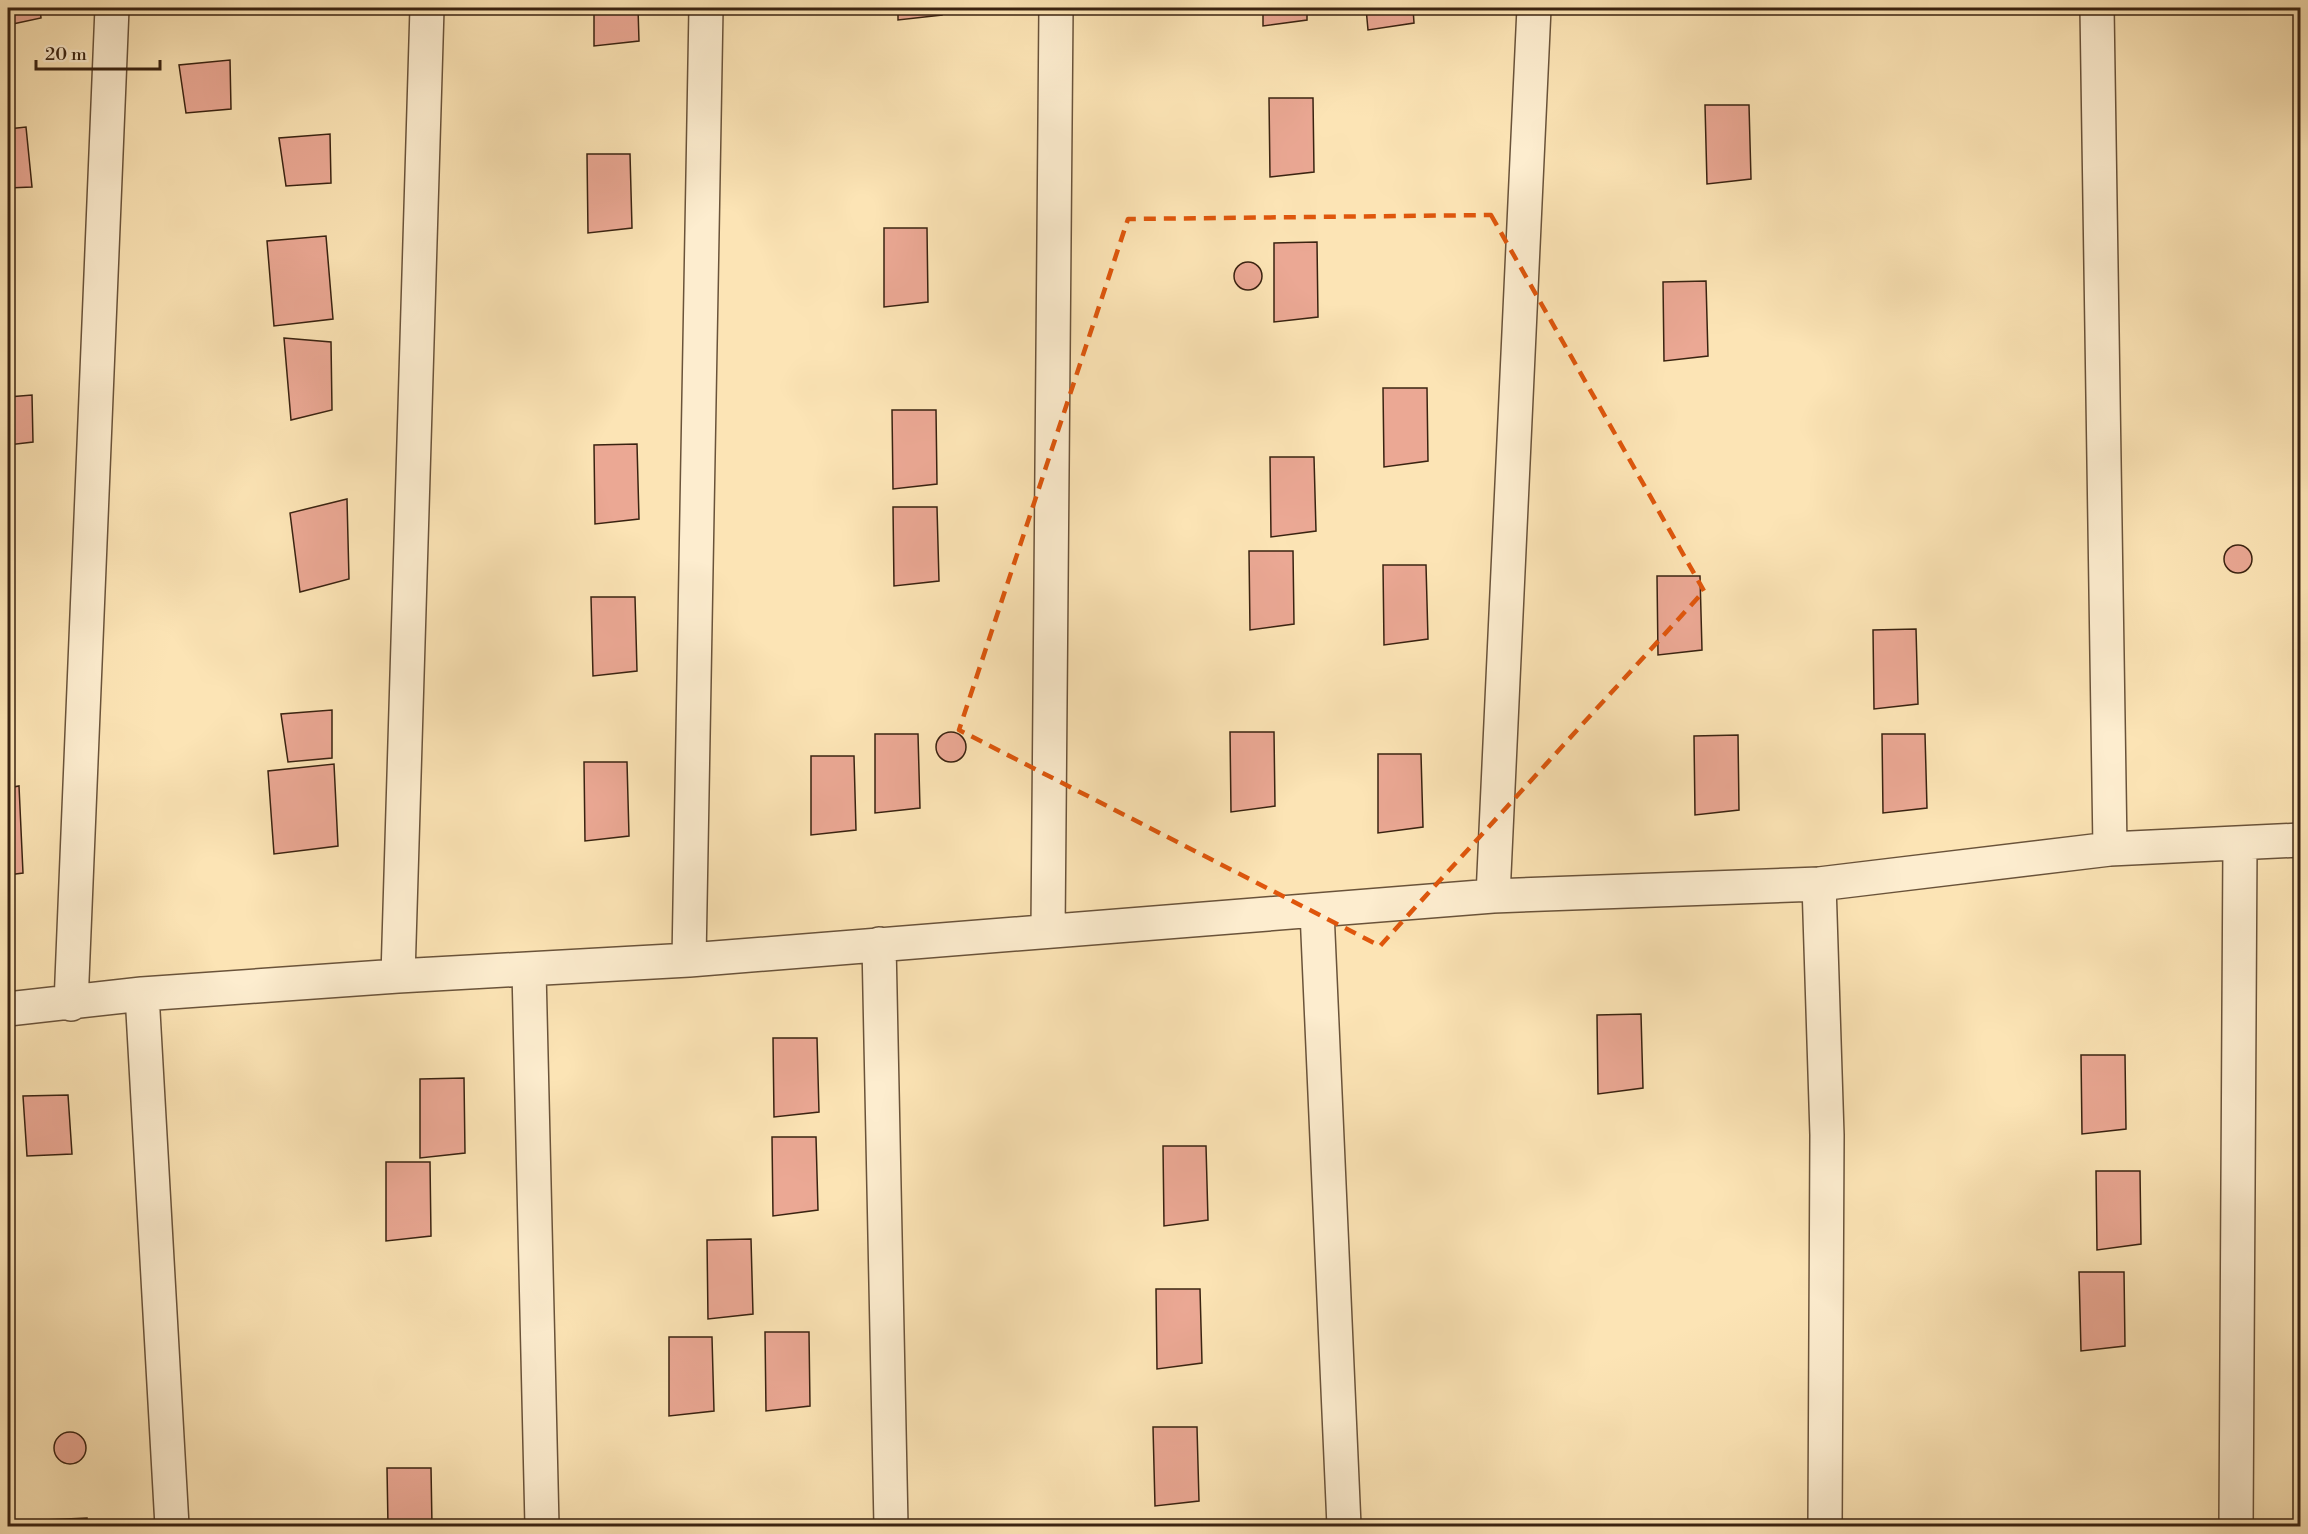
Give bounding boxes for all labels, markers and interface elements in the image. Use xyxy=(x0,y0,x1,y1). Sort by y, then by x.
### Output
scale bar xyxy=(36,33,160,71)
text: 20 m xyxy=(45,43,87,66)

